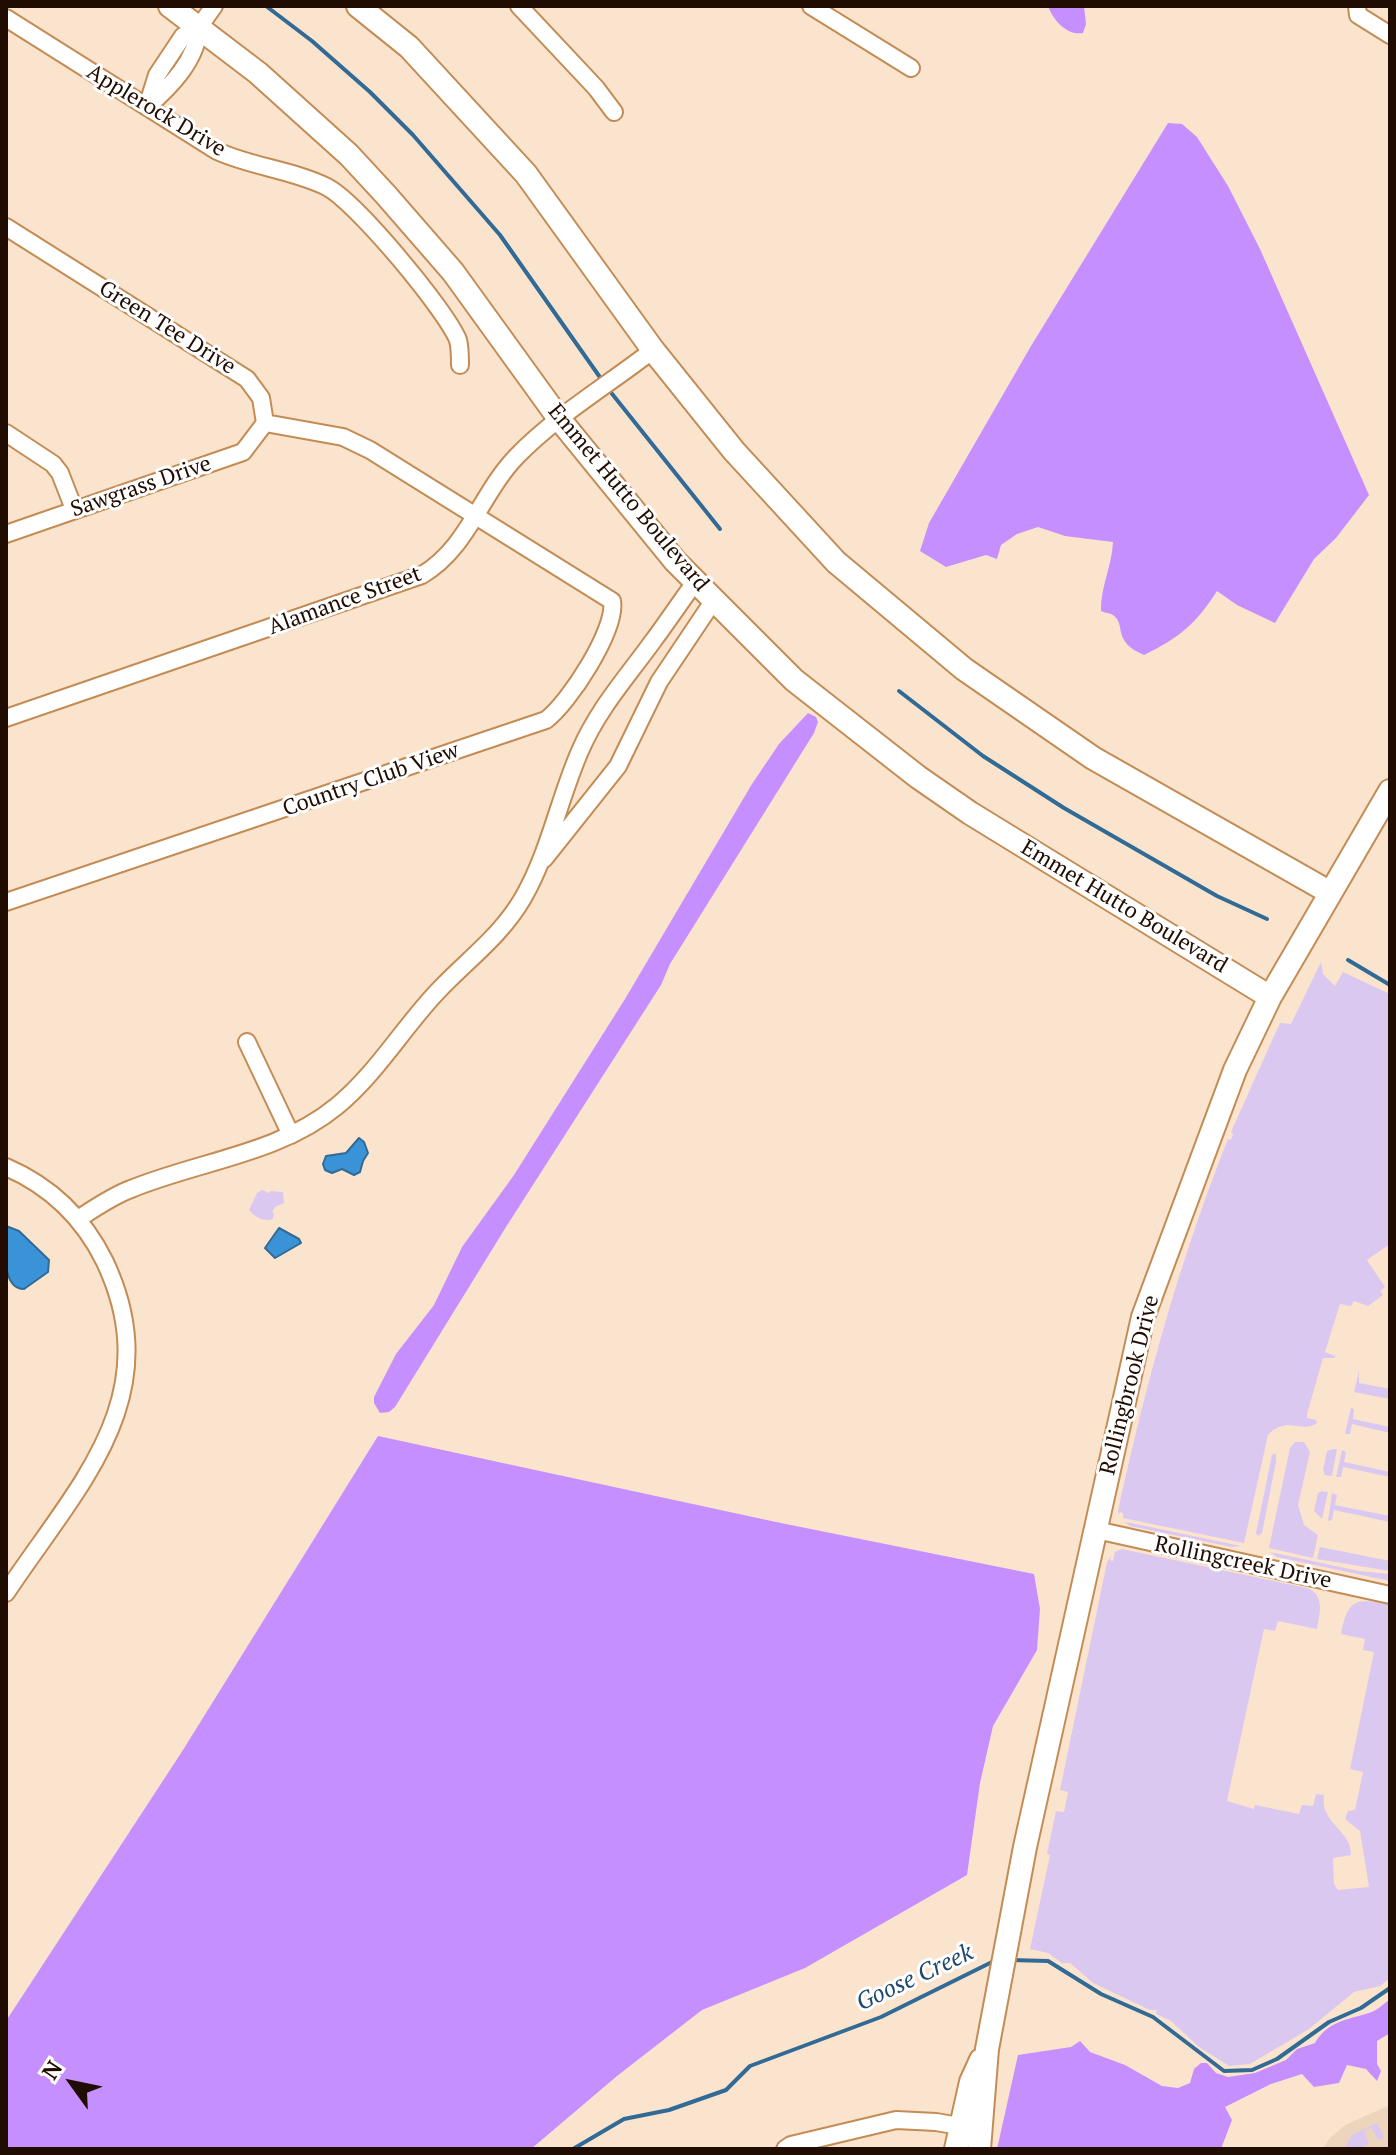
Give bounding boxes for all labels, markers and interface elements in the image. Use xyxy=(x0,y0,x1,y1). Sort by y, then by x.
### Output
street label: Applerock Drive xyxy=(82,59,230,163)
street label: Green Tee Drive xyxy=(94,275,240,381)
street label: Emmet Hutto Boulevard xyxy=(542,399,714,597)
street label: Sawgrass Drive xyxy=(67,451,215,523)
street label: Alamance Street xyxy=(265,561,425,641)
street label: Country Club View xyxy=(280,737,462,823)
street label: Emmet Hutto Boulevard xyxy=(1016,835,1232,979)
street label: Rollingbrook Drive xyxy=(1095,1292,1165,1478)
street label: Rollingcreek Drive xyxy=(1152,1531,1334,1595)
water label: Goose Creek xyxy=(852,1938,978,2018)
north arrow xyxy=(32,2043,112,2123)
text: N xyxy=(35,2055,68,2085)

